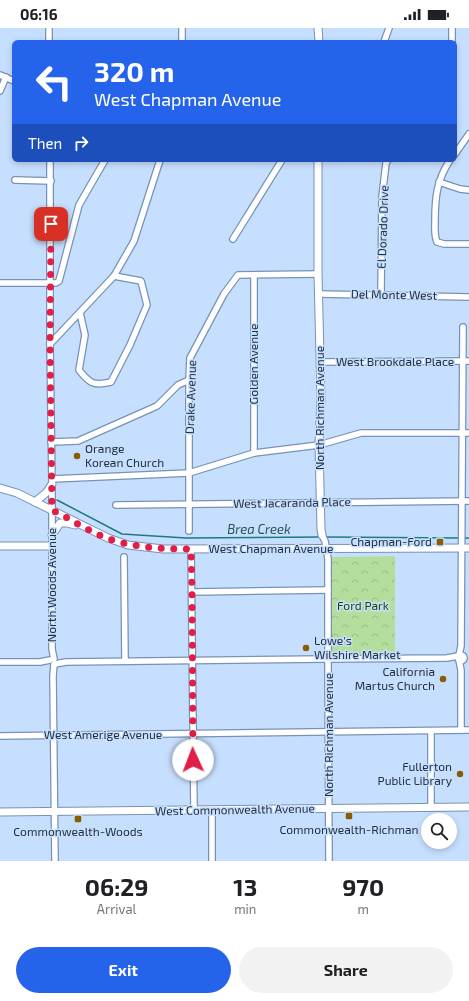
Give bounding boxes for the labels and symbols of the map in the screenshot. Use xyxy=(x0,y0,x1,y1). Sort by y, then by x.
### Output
street label: El Dorado Drive xyxy=(374,185,390,269)
pin xyxy=(34,207,68,241)
street label: Del Monte West xyxy=(351,286,438,302)
street label: Golden Avenue xyxy=(246,324,260,404)
street label: North Richman Avenue xyxy=(312,346,326,470)
street label: West Brookdale Place xyxy=(336,354,454,368)
street label: Drake Avenue xyxy=(182,360,198,434)
place label: Orange Korean Church xyxy=(85,441,164,469)
marker: Orange Korean Church xyxy=(72,451,82,461)
street label: West Jacaranda Place xyxy=(233,494,351,510)
water label: Brea Creek xyxy=(227,521,291,537)
street label: North Woods Avenue xyxy=(44,528,58,642)
place label: Chapman-Ford xyxy=(351,534,432,548)
marker: Chapman-Ford xyxy=(435,537,445,547)
street label: West Chapman Avenue xyxy=(209,541,333,555)
park label: Ford Park xyxy=(337,598,389,612)
place label: Lowe's Wilshire Market xyxy=(314,633,401,661)
marker: Lowe's Wilshire Market xyxy=(301,643,311,653)
place label: California Martus Church xyxy=(355,664,435,692)
street label: North Richman Avenue xyxy=(321,673,335,797)
marker: California Martus Church xyxy=(438,674,448,684)
street label: West Amerige Avenue xyxy=(44,727,162,741)
position arrow xyxy=(172,739,214,781)
place label: Fullerton Public Library xyxy=(378,759,453,787)
marker: Fullerton Public Library xyxy=(455,769,465,779)
street label: West Commonwealth Avenue xyxy=(155,801,315,817)
marker: Commonwealth-Richman xyxy=(344,811,354,821)
marker: Commonwealth-Woods xyxy=(73,814,83,824)
place label: Commonwealth-Richman xyxy=(279,822,419,836)
place label: Commonwealth-Woods xyxy=(13,824,143,838)

